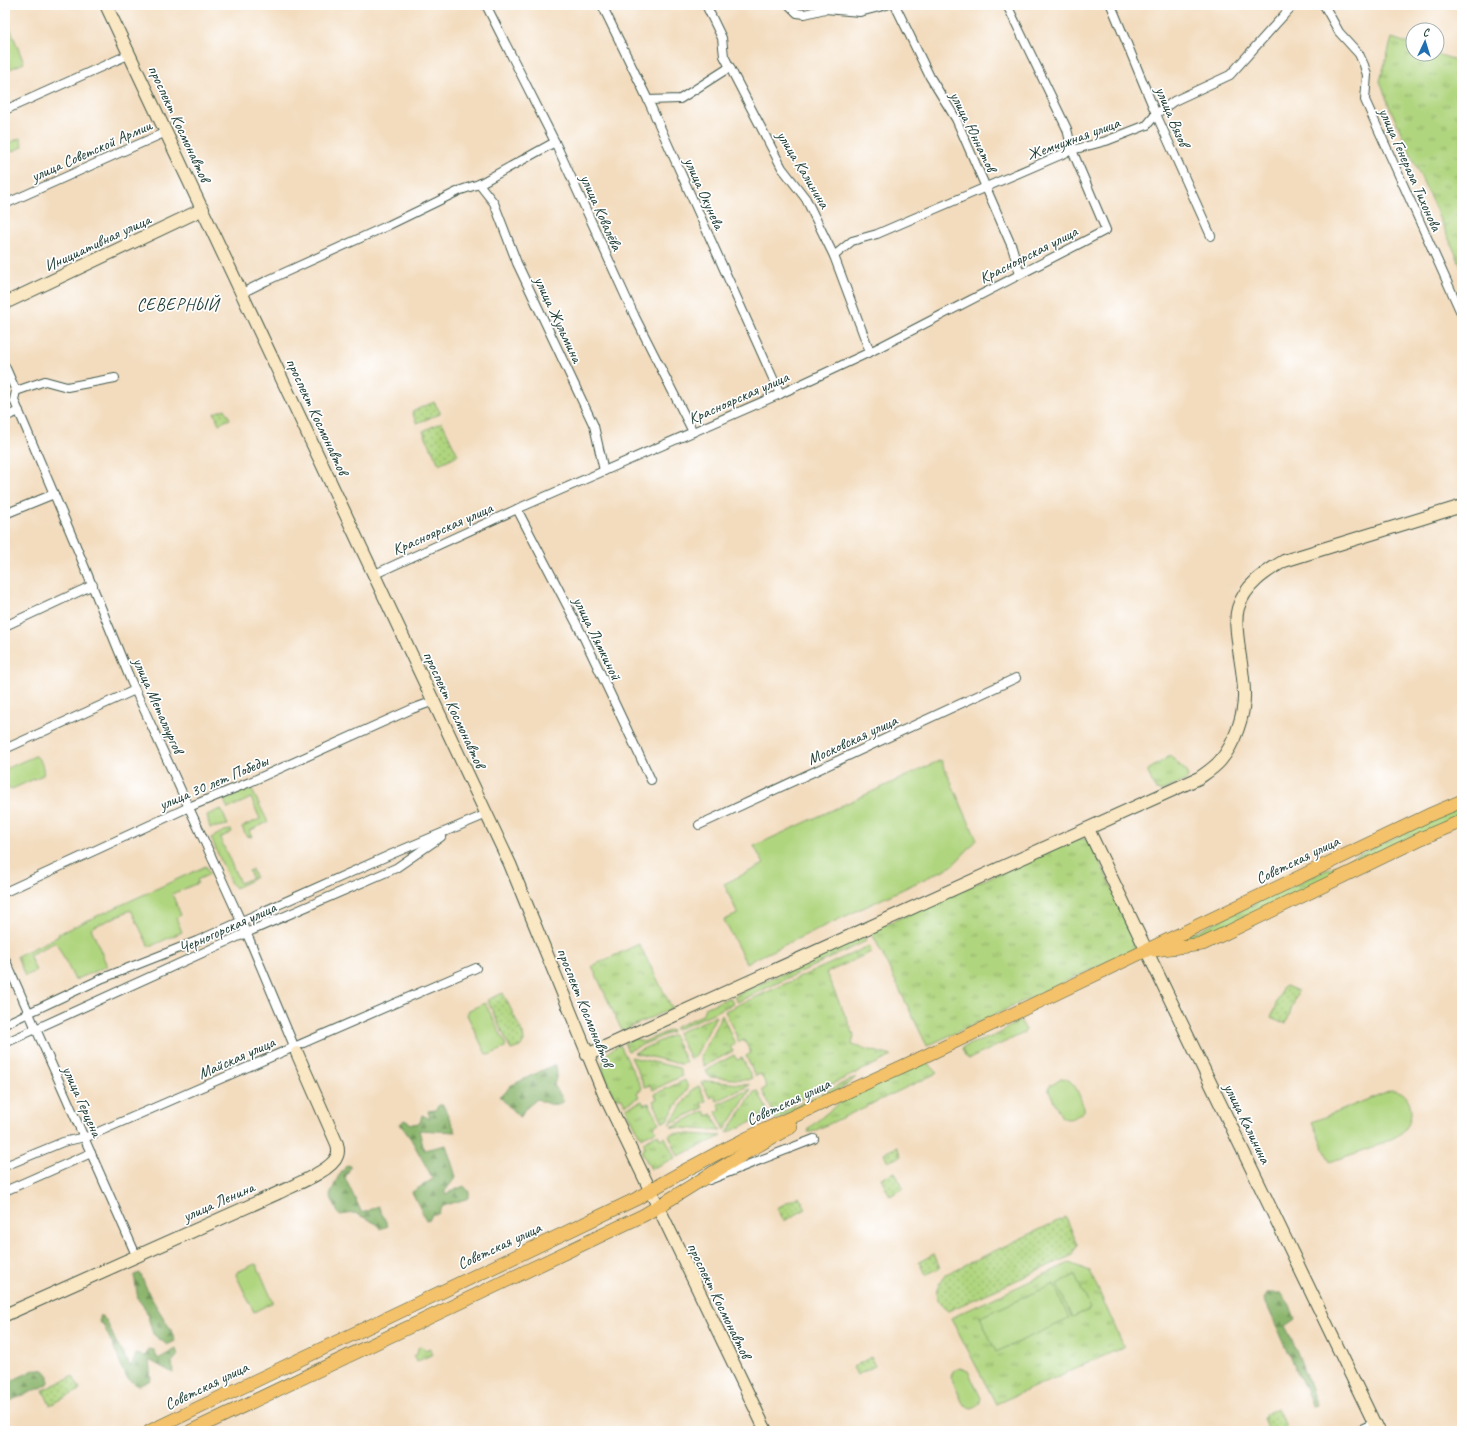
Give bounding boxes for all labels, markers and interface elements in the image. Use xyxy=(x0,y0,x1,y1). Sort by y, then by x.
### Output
north arrow xyxy=(1405,22,1445,62)
text: С xyxy=(1423,25,1430,39)
street label: проспект Космонавтов xyxy=(143,62,216,188)
street label: улица Вязов xyxy=(1150,83,1195,153)
street label: улица Юннатов xyxy=(945,87,1002,178)
street label: улица Генерала Тихонова xyxy=(1374,104,1447,236)
street label: Жемчужная улица xyxy=(1024,113,1123,165)
street label: улица Советской Армии xyxy=(27,115,156,187)
street label: улица Калинина xyxy=(772,126,835,213)
street label: улица Окунева xyxy=(679,153,729,234)
street label: улица Ковалёва xyxy=(575,170,627,255)
street label: Инициативная улица xyxy=(41,209,155,276)
street label: Красноярская улица xyxy=(976,221,1082,288)
street label: улица Жульмина xyxy=(529,272,587,367)
district label: СЕВЕРНЫЙ xyxy=(137,294,222,315)
street label: проспект Космонавтов xyxy=(281,355,354,481)
street label: Красноярская улица xyxy=(685,366,793,429)
street label: Красноярская улица xyxy=(389,497,497,560)
street label: улица Лямкиной xyxy=(568,593,626,685)
street label: проспект Космонавтов xyxy=(418,648,491,774)
street label: улица Металлургов xyxy=(128,654,189,759)
street label: Московская улица xyxy=(804,710,901,769)
street label: улица 30 лет Победы xyxy=(155,750,272,815)
street label: Советская улица xyxy=(1252,831,1343,889)
street label: Черногорская улица xyxy=(176,897,281,958)
street label: проспект Космонавтов xyxy=(552,945,619,1073)
street label: Майская улица xyxy=(195,1031,279,1084)
street label: улица Герцена xyxy=(57,1062,107,1141)
street label: Советская улица xyxy=(743,1073,834,1130)
street label: улица Калинина xyxy=(1219,1079,1276,1168)
street label: улица Ленина xyxy=(179,1177,259,1227)
street label: Советская улица xyxy=(454,1217,545,1274)
street label: проспект Космонавтов xyxy=(682,1239,757,1364)
street label: Советская улица xyxy=(161,1357,252,1415)

